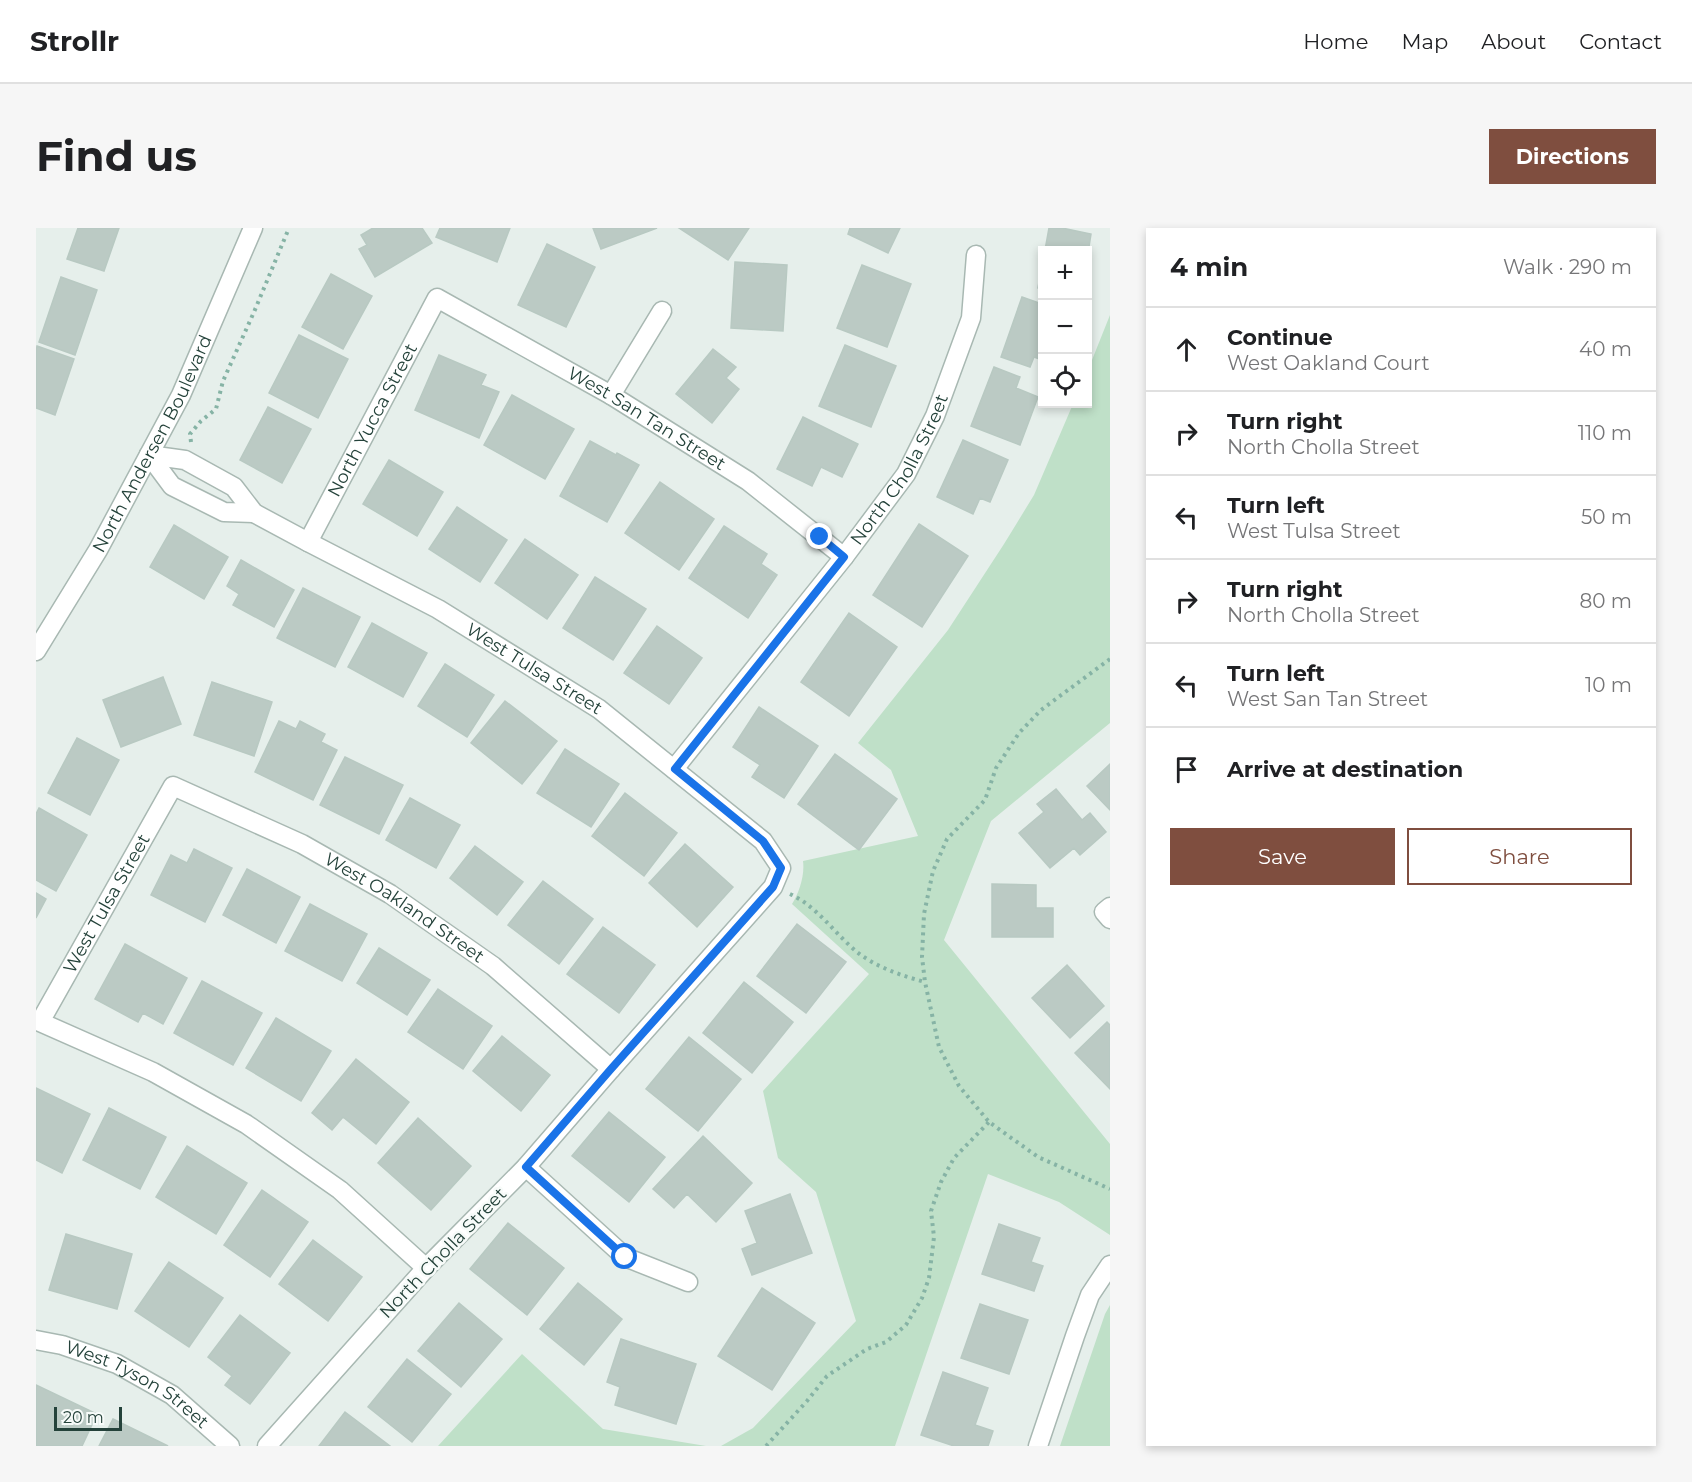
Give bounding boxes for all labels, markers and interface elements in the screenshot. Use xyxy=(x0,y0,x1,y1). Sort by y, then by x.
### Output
text: Strollr xyxy=(30,24,119,58)
text: Home xyxy=(1303,29,1368,54)
text: Map xyxy=(1401,29,1448,54)
text: About xyxy=(1481,29,1546,54)
text: Contact xyxy=(1579,29,1662,54)
button: Directions xyxy=(1489,129,1656,184)
text: Find us xyxy=(36,130,197,182)
map controls xyxy=(1038,246,1092,408)
button: + xyxy=(1038,246,1092,300)
text: 4 min xyxy=(1170,251,1248,283)
text: Walk · 290 m xyxy=(1503,255,1632,279)
button: − xyxy=(1038,300,1092,354)
text: Continue xyxy=(1227,324,1333,351)
street label: North Andersen Boulevard xyxy=(88,332,217,556)
icon: ahead xyxy=(1170,333,1203,366)
text: 40 m xyxy=(1579,337,1632,361)
street label: North Yucca Street xyxy=(323,340,422,501)
text: West Oakland Court xyxy=(1227,351,1430,375)
button: locate xyxy=(1038,354,1092,408)
street label: West San Tan Street xyxy=(564,362,730,475)
street label: North Cholla Street xyxy=(846,391,953,550)
text: Turn right xyxy=(1227,408,1342,435)
icon: right xyxy=(1170,417,1203,450)
text: 110 m xyxy=(1578,421,1632,445)
text: North Cholla Street xyxy=(1227,435,1420,459)
text: Turn left xyxy=(1227,492,1325,519)
icon: left xyxy=(1170,501,1203,534)
text: 50 m xyxy=(1581,505,1632,529)
text: West Tulsa Street xyxy=(1227,519,1401,543)
route end xyxy=(806,523,832,549)
text: Turn right xyxy=(1227,576,1342,603)
icon: right xyxy=(1170,585,1203,618)
text: 80 m xyxy=(1580,589,1632,613)
text: North Cholla Street xyxy=(1227,603,1420,627)
street label: West Tulsa Street xyxy=(462,618,607,719)
text: Turn left xyxy=(1227,660,1325,687)
icon: left xyxy=(1170,669,1203,702)
text: 10 m xyxy=(1585,673,1632,697)
text: West San Tan Street xyxy=(1227,687,1428,711)
icon: arrive xyxy=(1170,753,1203,786)
text: Arrive at destination xyxy=(1227,756,1463,783)
button: Save xyxy=(1170,828,1395,885)
button: Share xyxy=(1407,828,1632,885)
street label: West Tulsa Street xyxy=(59,830,155,977)
street label: West Oakland Street xyxy=(320,848,489,967)
street label: North Cholla Street xyxy=(375,1183,511,1323)
route start xyxy=(611,1243,637,1269)
street label: West Tyson Street xyxy=(63,1336,213,1433)
scale bar xyxy=(54,1404,122,1432)
text: 20 m xyxy=(63,1408,104,1427)

